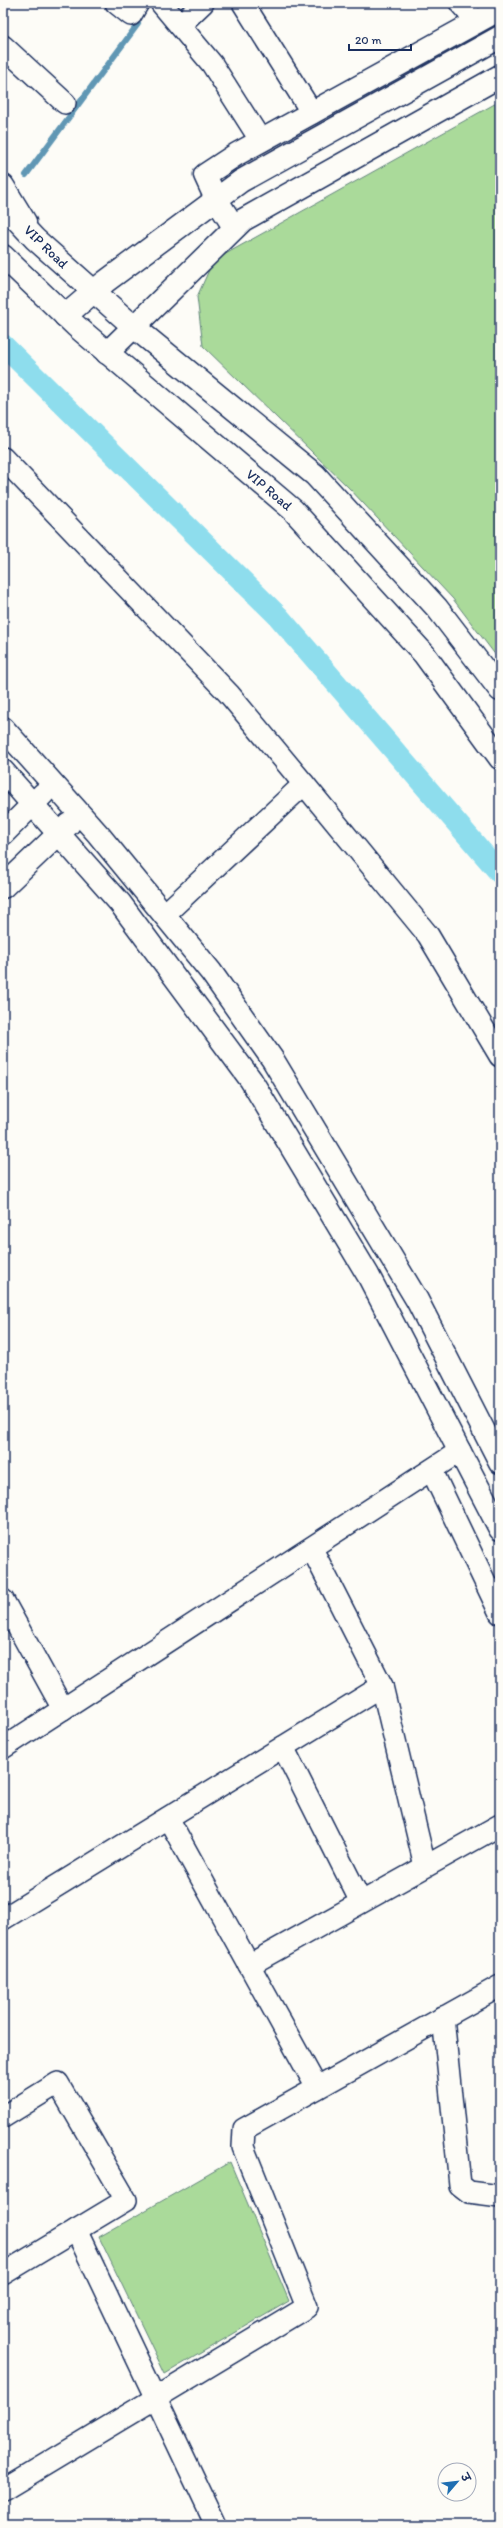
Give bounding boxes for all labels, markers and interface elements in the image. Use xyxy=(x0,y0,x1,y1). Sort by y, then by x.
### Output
scale bar xyxy=(349,26,411,52)
text: 20 m xyxy=(355,33,382,47)
street label: VIP Road xyxy=(20,222,72,272)
street label: VIP Road xyxy=(242,466,296,514)
north arrow xyxy=(437,2462,477,2502)
text: उ xyxy=(457,2470,474,2485)

